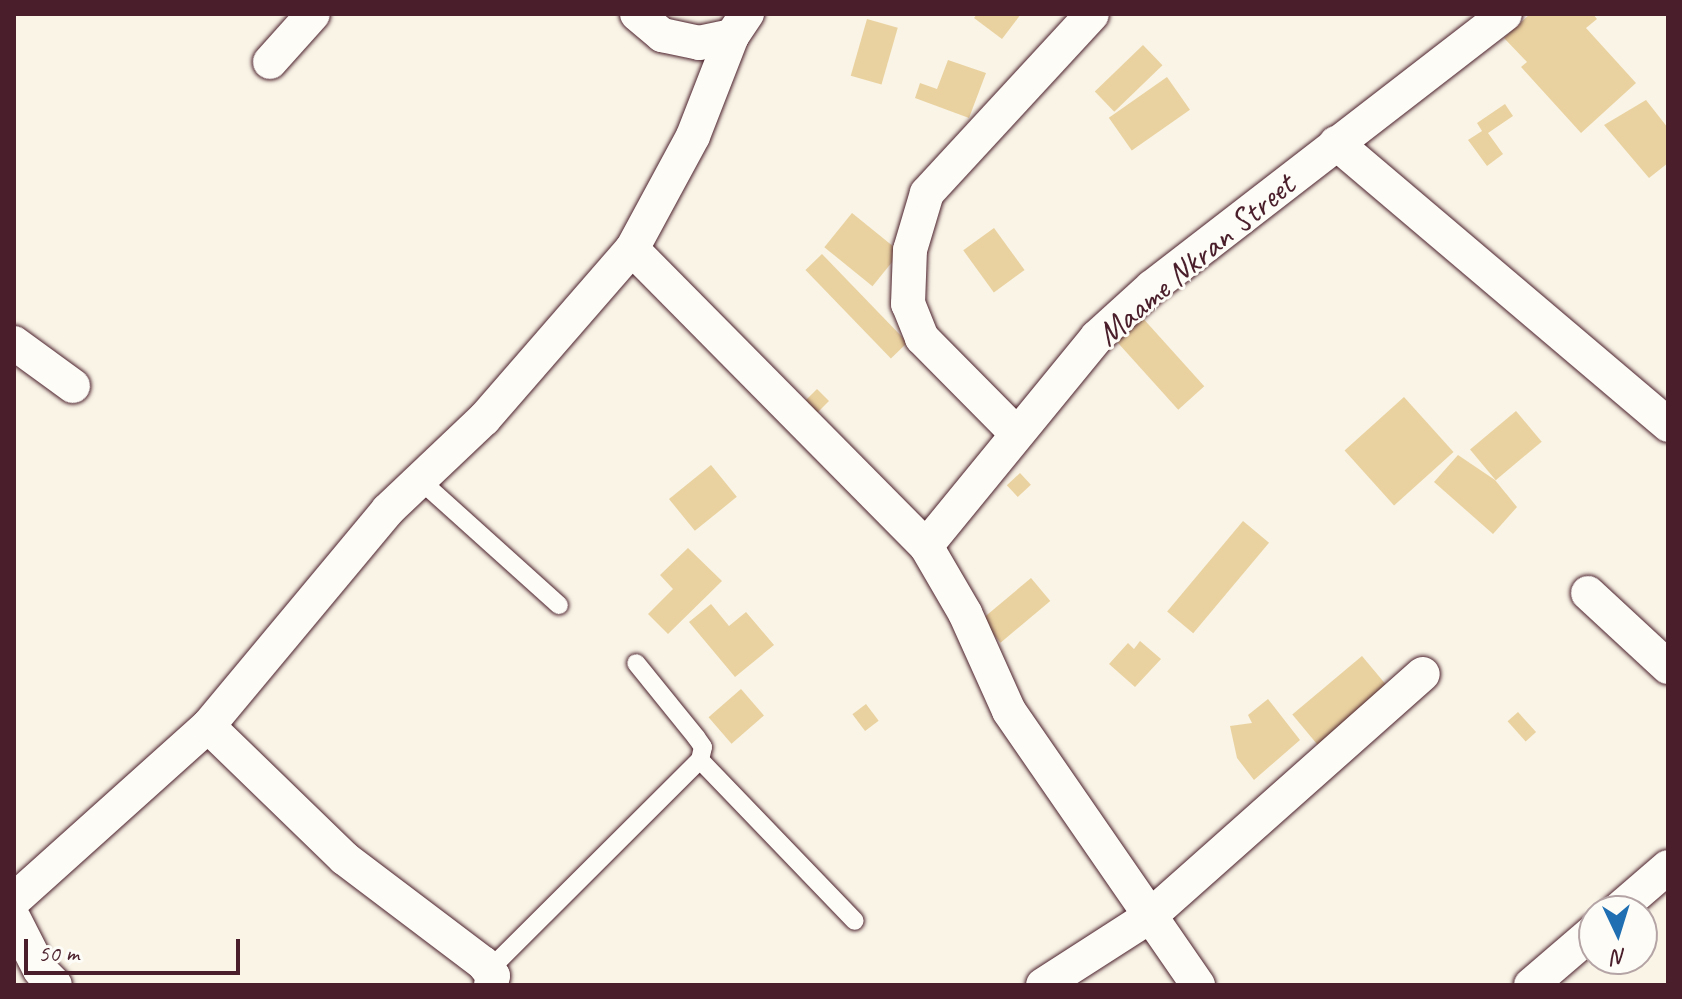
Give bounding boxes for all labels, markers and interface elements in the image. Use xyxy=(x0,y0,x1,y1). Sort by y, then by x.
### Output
street label: Maame Nkran Street xyxy=(1086,163,1304,355)
north arrow xyxy=(1578,895,1658,975)
scale bar xyxy=(28,923,244,973)
text: 50 m xyxy=(38,938,79,968)
text: N xyxy=(1612,943,1627,971)

